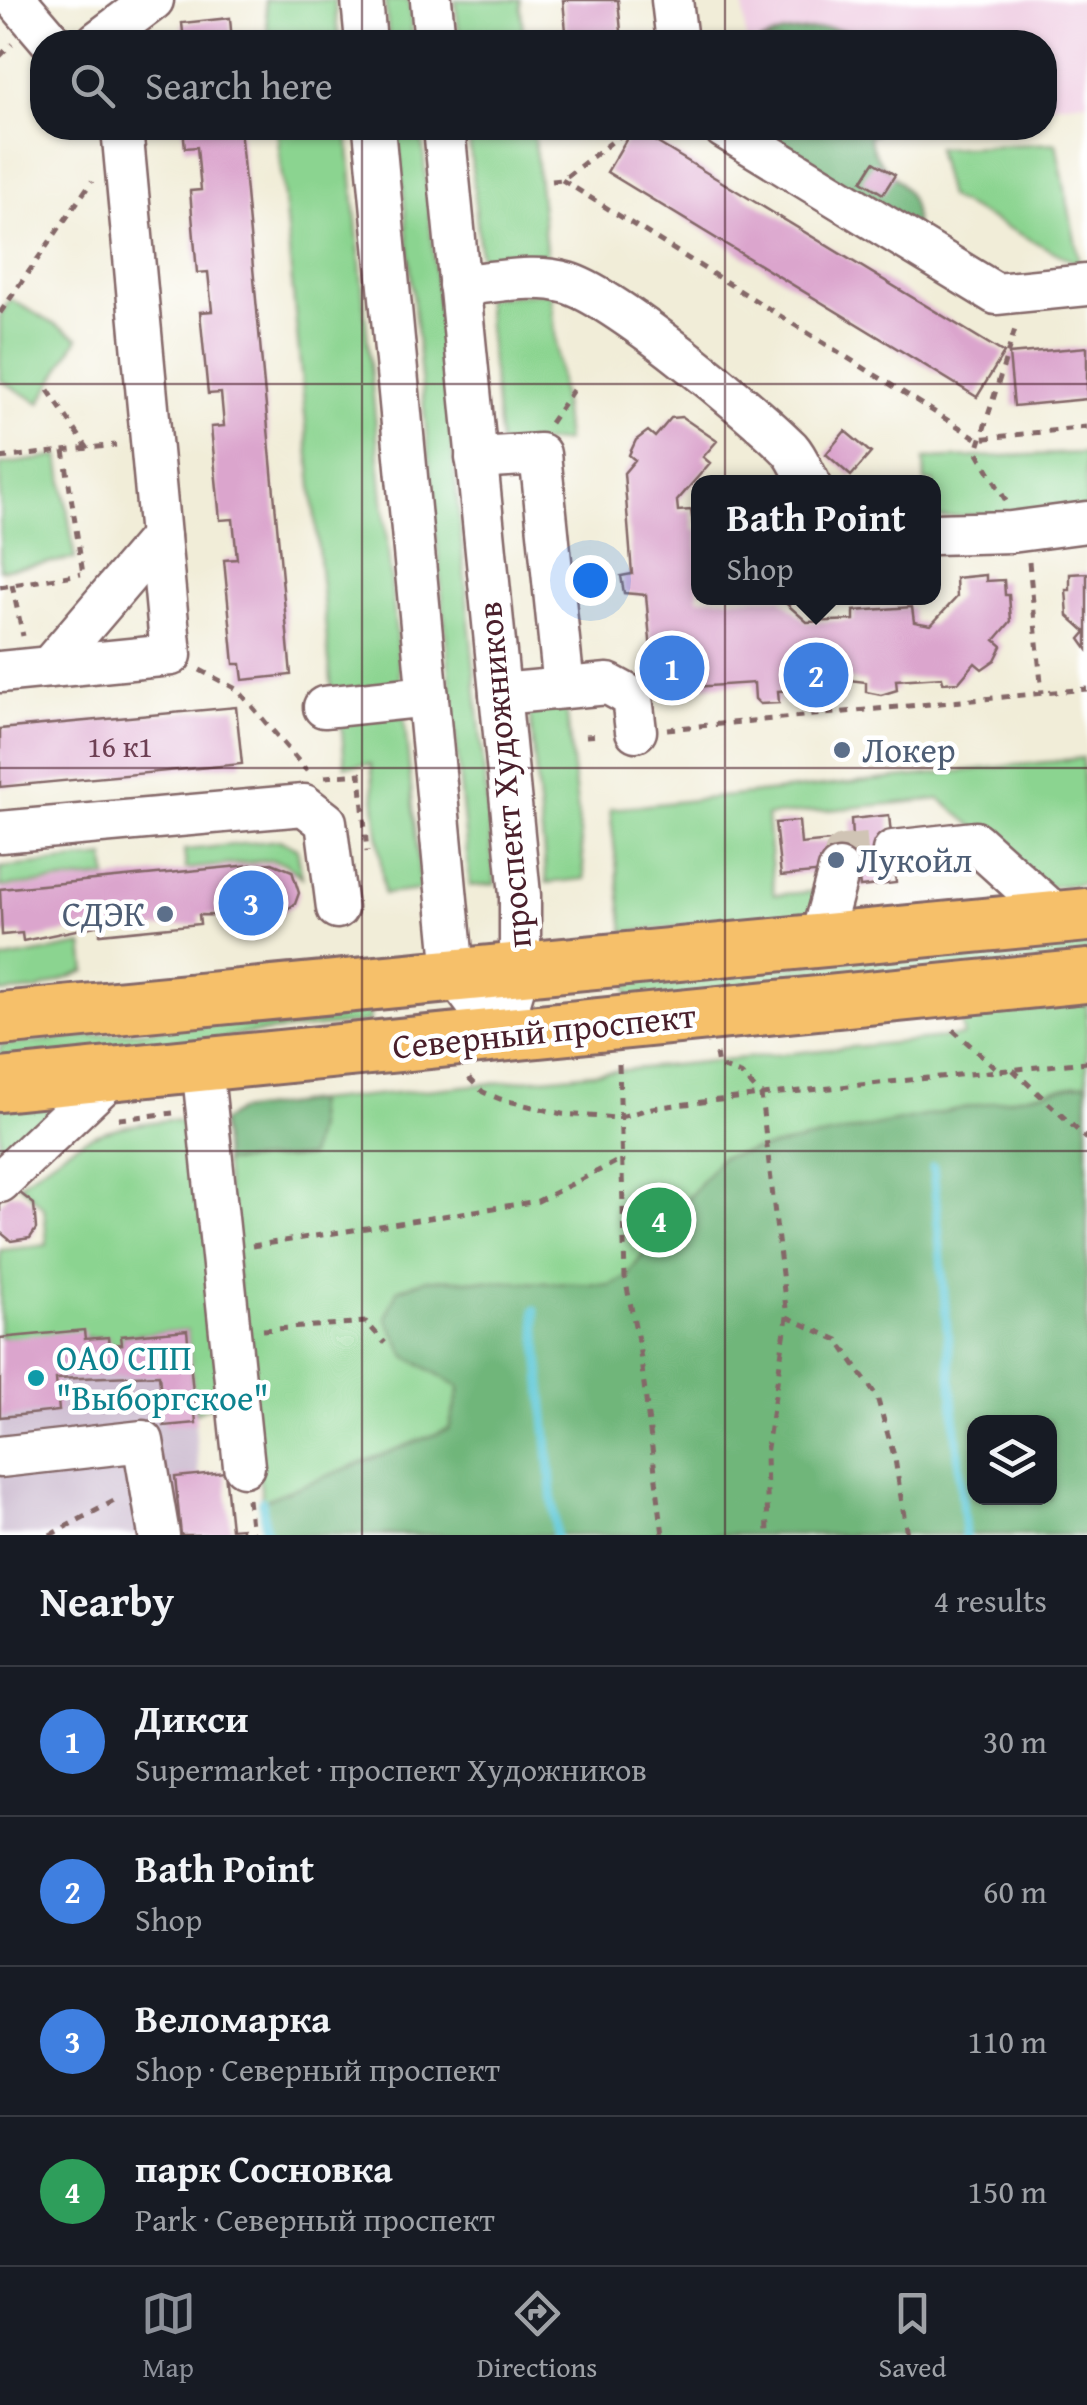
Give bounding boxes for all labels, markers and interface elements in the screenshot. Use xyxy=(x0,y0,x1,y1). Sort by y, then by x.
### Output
search box xyxy=(30,30,1057,140)
text: Search here xyxy=(145,57,333,113)
icon: search xyxy=(65,58,120,113)
popup xyxy=(691,475,941,605)
text: Bath Point xyxy=(726,489,906,545)
text: Shop xyxy=(726,545,794,592)
your location xyxy=(565,555,616,606)
street label: проспект Художников xyxy=(463,600,544,950)
pin: 1 xyxy=(640,630,704,706)
pin: 2 xyxy=(784,638,848,712)
house number: 16 к1 xyxy=(87,724,153,768)
place label: Локер xyxy=(862,724,956,775)
marker: Локер xyxy=(831,739,853,761)
place label: Лукойл xyxy=(856,834,972,885)
marker: Лукойл xyxy=(825,849,847,871)
pin: 3 xyxy=(218,866,284,940)
place label: СДЭК xyxy=(62,888,145,939)
marker: СДЭК xyxy=(154,903,176,925)
street label: Северный проспект xyxy=(390,989,698,1072)
pin: 4 xyxy=(626,1182,692,1258)
place label: ОАО СПП "Выборгское" xyxy=(56,1332,269,1423)
marker: ОАО СПП "Выборгское" xyxy=(25,1367,47,1389)
map controls xyxy=(967,1415,1057,1505)
button: layers xyxy=(967,1415,1057,1505)
text: Nearby xyxy=(40,1570,174,1631)
text: 4 results xyxy=(934,1577,1047,1624)
text: Дикси xyxy=(135,1690,249,1746)
text: 1 xyxy=(64,1718,81,1765)
text: 30 m xyxy=(983,1718,1047,1765)
text: Supermarket · проспект Художников xyxy=(135,1746,647,1793)
text: Bath Point xyxy=(135,1840,314,1896)
text: 2 xyxy=(64,1868,81,1915)
text: 60 m xyxy=(983,1868,1047,1915)
text: Shop xyxy=(135,1896,202,1943)
text: Веломарка xyxy=(135,1990,331,2046)
text: 3 xyxy=(64,2018,81,2065)
text: 110 m xyxy=(968,2018,1047,2065)
text: Shop · Северный проспект xyxy=(135,2046,500,2093)
text: парк Сосновка xyxy=(135,2140,393,2196)
text: 4 xyxy=(64,2168,81,2215)
text: 150 m xyxy=(968,2168,1047,2215)
text: Park · Северный проспект xyxy=(135,2196,495,2243)
tab: Map xyxy=(141,2286,196,2387)
tab: Directions xyxy=(477,2286,597,2387)
tab: Saved xyxy=(879,2286,946,2387)

